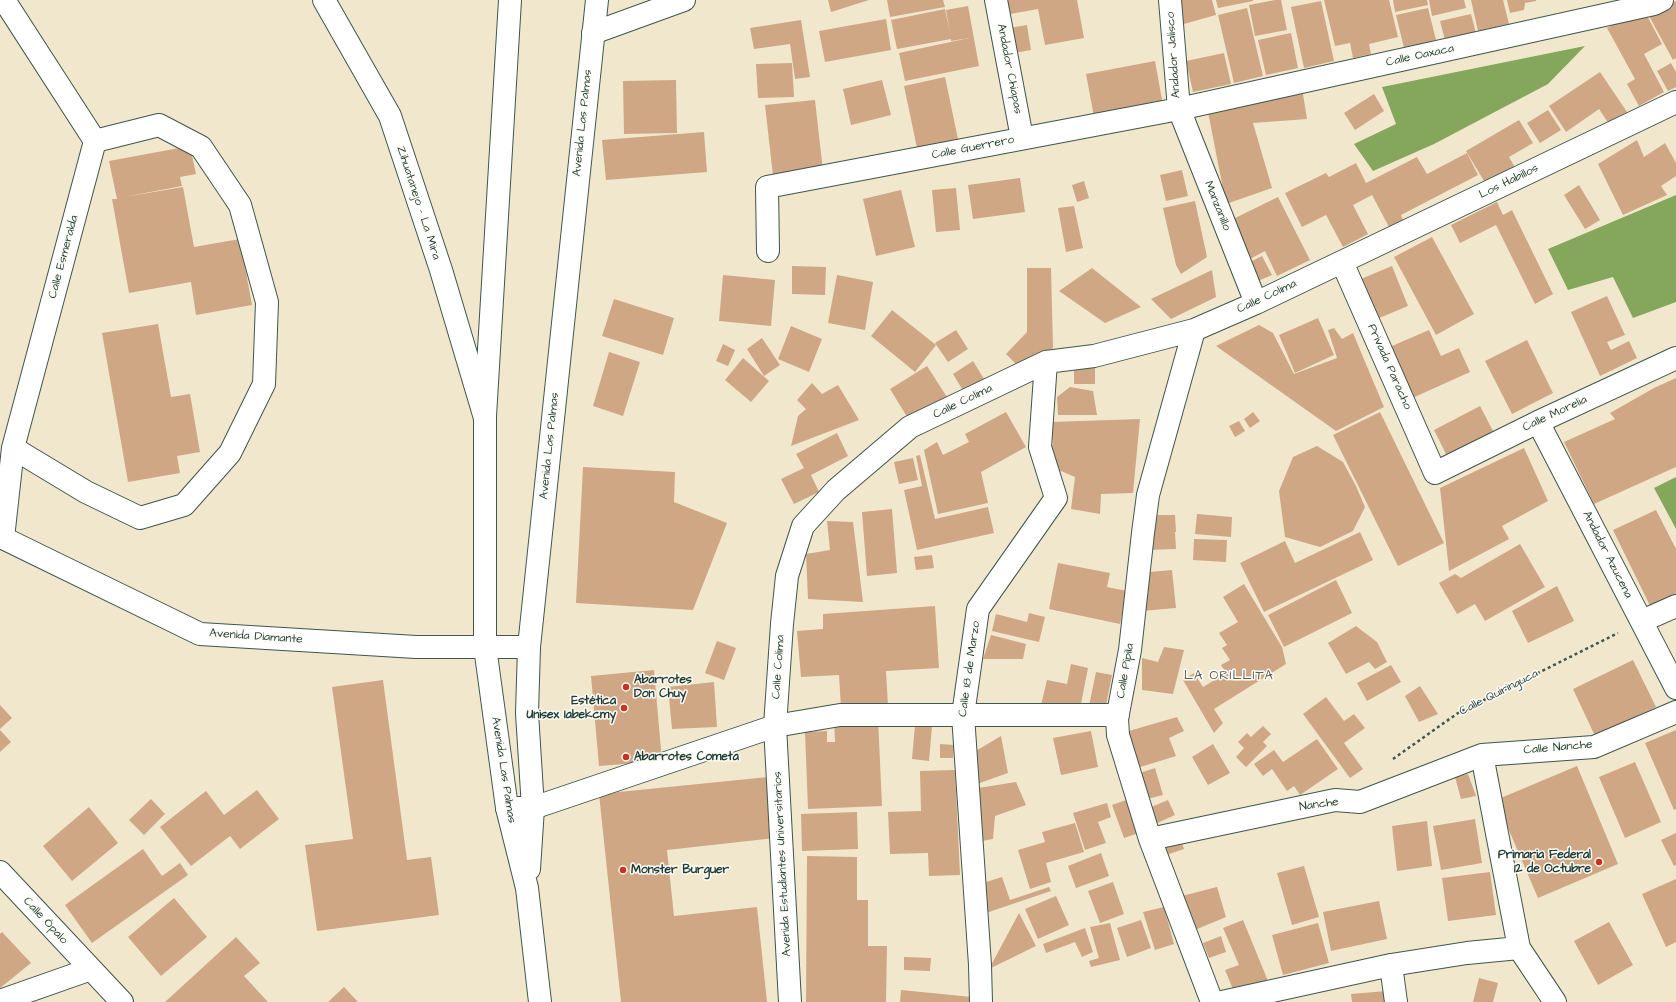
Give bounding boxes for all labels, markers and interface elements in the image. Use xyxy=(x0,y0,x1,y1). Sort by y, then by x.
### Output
street label: Andador Jalisco xyxy=(1164,11,1184,99)
street label: Andador Chiapas xyxy=(993,23,1025,115)
street label: Calle Oaxaca xyxy=(1385,42,1455,70)
street label: Avenida Las Palmas xyxy=(570,69,596,177)
street label: Calle Guerrero xyxy=(931,133,1015,163)
street label: Zihuatanejo - La Mira xyxy=(393,144,443,262)
street label: Los Habillos xyxy=(1477,161,1541,203)
street label: Manzanillo xyxy=(1201,179,1233,233)
street label: Calle Esmeralda xyxy=(46,214,82,300)
street label: Calle Colima xyxy=(1235,277,1299,317)
street label: Privada Paracho xyxy=(1364,322,1414,412)
street label: Calle Colima xyxy=(931,381,995,423)
street label: Avenida Las Palmas xyxy=(537,392,563,500)
street label: Calle Morelia xyxy=(1521,393,1589,435)
street label: Andador Azucena xyxy=(1579,509,1635,601)
street label: Calle 18 de Marzo xyxy=(956,620,984,718)
street label: Avenida Diamante xyxy=(209,627,303,647)
street label: Calle Colima xyxy=(770,635,788,699)
street label: Calle Pípila xyxy=(1114,642,1138,700)
street label: Calle Quiringuca xyxy=(1457,667,1541,719)
district label: LA ORILLITA xyxy=(1184,668,1274,684)
place label: Abarrotes Don Chuy xyxy=(634,673,692,701)
marker: Abarrotes Don Chuy xyxy=(621,682,631,692)
place label: Estética Unisex Iabekcmy xyxy=(526,694,616,722)
marker: Estética Unisex Iabekcmy xyxy=(619,703,629,713)
street label: Avenida Las Palmas xyxy=(487,716,519,824)
street label: Calle Nanche xyxy=(1523,738,1593,758)
place label: Abarrotes Cometa xyxy=(634,750,739,764)
marker: Abarrotes Cometa xyxy=(621,752,631,762)
street label: Avenida Estudiantes Universitarios xyxy=(771,771,795,957)
street label: Nanche xyxy=(1298,795,1340,815)
place label: Primaria Federal 12 de Octubre xyxy=(1498,848,1591,876)
marker: Primaria Federal 12 de Octubre xyxy=(1594,857,1604,867)
place label: Monster Burguer xyxy=(631,863,729,877)
marker: Monster Burguer xyxy=(618,865,628,875)
street label: Calle Ópalo xyxy=(20,894,70,948)

